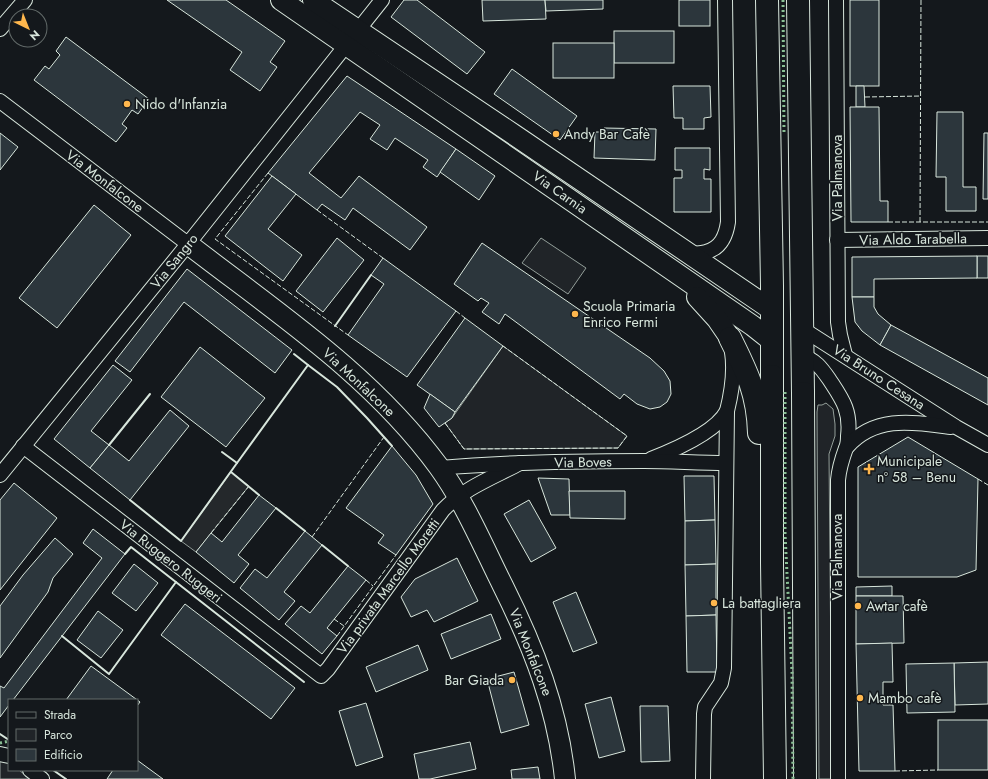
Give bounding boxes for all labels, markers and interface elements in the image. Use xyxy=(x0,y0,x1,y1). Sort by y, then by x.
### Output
north arrow xyxy=(8,8,48,48)
text: N xyxy=(26,26,43,44)
place label: Nido d'Infanzia xyxy=(135,94,227,114)
marker: Nido d'Infanzia xyxy=(122,99,132,109)
place label: Andy Bar Cafè xyxy=(564,124,650,144)
marker: Andy Bar Cafè xyxy=(551,129,561,139)
street label: Via Palmanova xyxy=(827,135,847,221)
street label: Via Monfalcone xyxy=(62,145,148,217)
street label: Via Carnia xyxy=(529,166,591,218)
street label: Via Aldo Tarabella xyxy=(859,228,967,250)
street label: Via Sangro xyxy=(146,229,203,293)
place label: Scuola Primaria Enrico Fermi xyxy=(583,296,675,332)
marker: Scuola Primaria Enrico Fermi xyxy=(570,309,580,319)
street label: Via Bruno Cesana xyxy=(829,340,929,414)
street label: Via Monfalcone xyxy=(318,343,400,421)
street label: Via Boves xyxy=(554,451,612,473)
place label: Municipale nº 58 – Benu xyxy=(877,451,956,487)
marker: Municipale nº 58 – Benu xyxy=(864,464,874,474)
street label: Via privata Marcello Moretti xyxy=(332,514,444,658)
street label: Via Palmanova xyxy=(827,514,847,600)
street label: Via Ruggero Ruggeri xyxy=(115,515,227,607)
place label: La battagliera xyxy=(722,593,801,613)
place label: Awtar cafè xyxy=(866,596,928,616)
marker: La battagliera xyxy=(709,598,719,608)
marker: Awtar cafè xyxy=(853,601,863,611)
street label: Via Monfalcone xyxy=(504,605,558,699)
place label: Bar Giada xyxy=(445,670,504,690)
marker: Bar Giada xyxy=(507,675,517,685)
place label: Mambo cafè xyxy=(868,688,941,708)
marker: Mambo cafè xyxy=(855,693,865,703)
legend xyxy=(8,699,138,771)
text: Strada xyxy=(44,706,76,724)
text: Parco xyxy=(44,726,73,744)
text: Edificio xyxy=(44,746,83,764)

